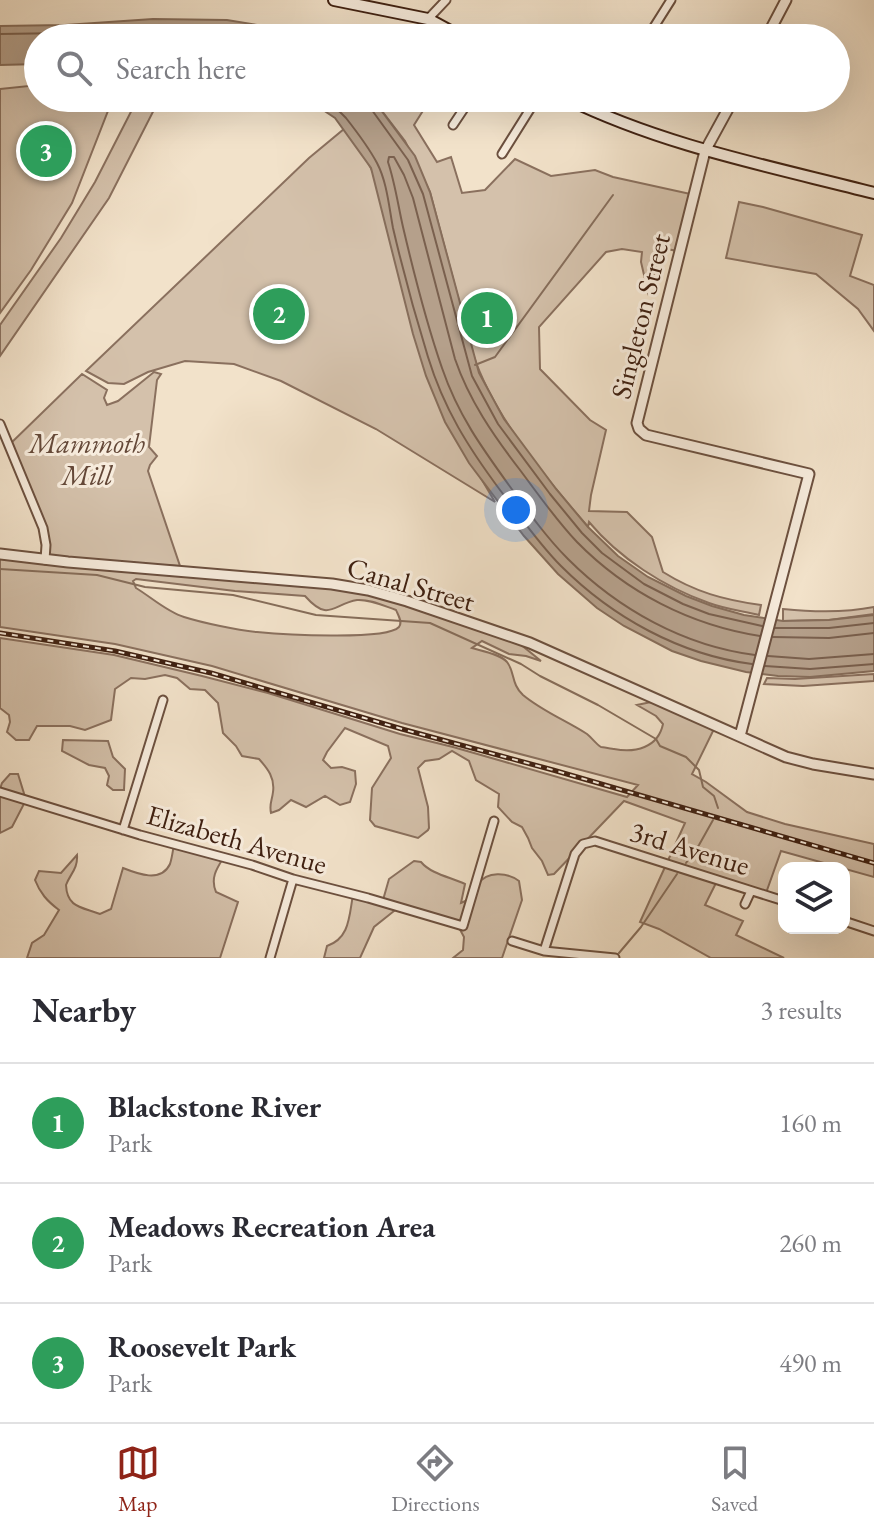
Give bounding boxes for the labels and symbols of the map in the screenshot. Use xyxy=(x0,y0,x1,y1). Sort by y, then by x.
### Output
pin: 3 xyxy=(20,121,72,181)
street label: Singleton Street xyxy=(602,229,678,402)
pin: 2 xyxy=(253,284,305,344)
pin: 1 xyxy=(461,288,513,348)
park label: Mammoth Mill xyxy=(27,425,146,493)
your location xyxy=(496,490,536,530)
street label: Canal Street xyxy=(343,549,479,619)
street label: Elizabeth Avenue xyxy=(143,796,331,882)
street label: 3rd Avenue xyxy=(626,813,754,883)

